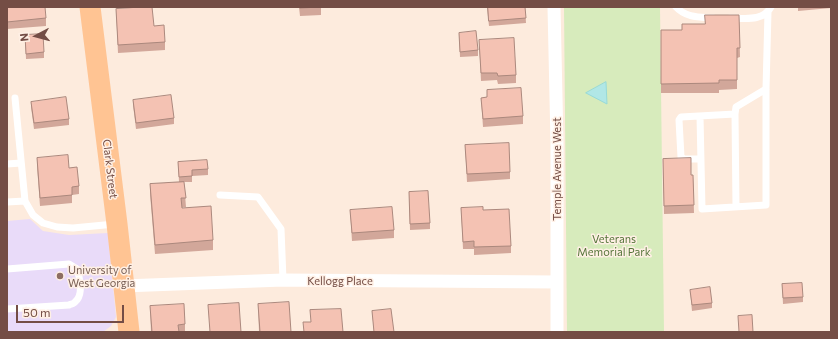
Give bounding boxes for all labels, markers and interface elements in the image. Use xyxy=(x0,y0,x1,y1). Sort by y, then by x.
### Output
north arrow xyxy=(16,16,56,56)
text: N xyxy=(17,33,30,42)
street label: Temple Avenue West xyxy=(550,117,564,221)
street label: Clark Street xyxy=(100,139,120,199)
park label: Veterans Memorial Park xyxy=(577,232,651,258)
place label: University of West Georgia xyxy=(68,263,135,289)
marker: University of West Georgia xyxy=(55,271,65,281)
street label: Kellogg Place xyxy=(307,274,373,288)
scale bar xyxy=(18,297,126,323)
text: 50 m xyxy=(23,305,51,319)

